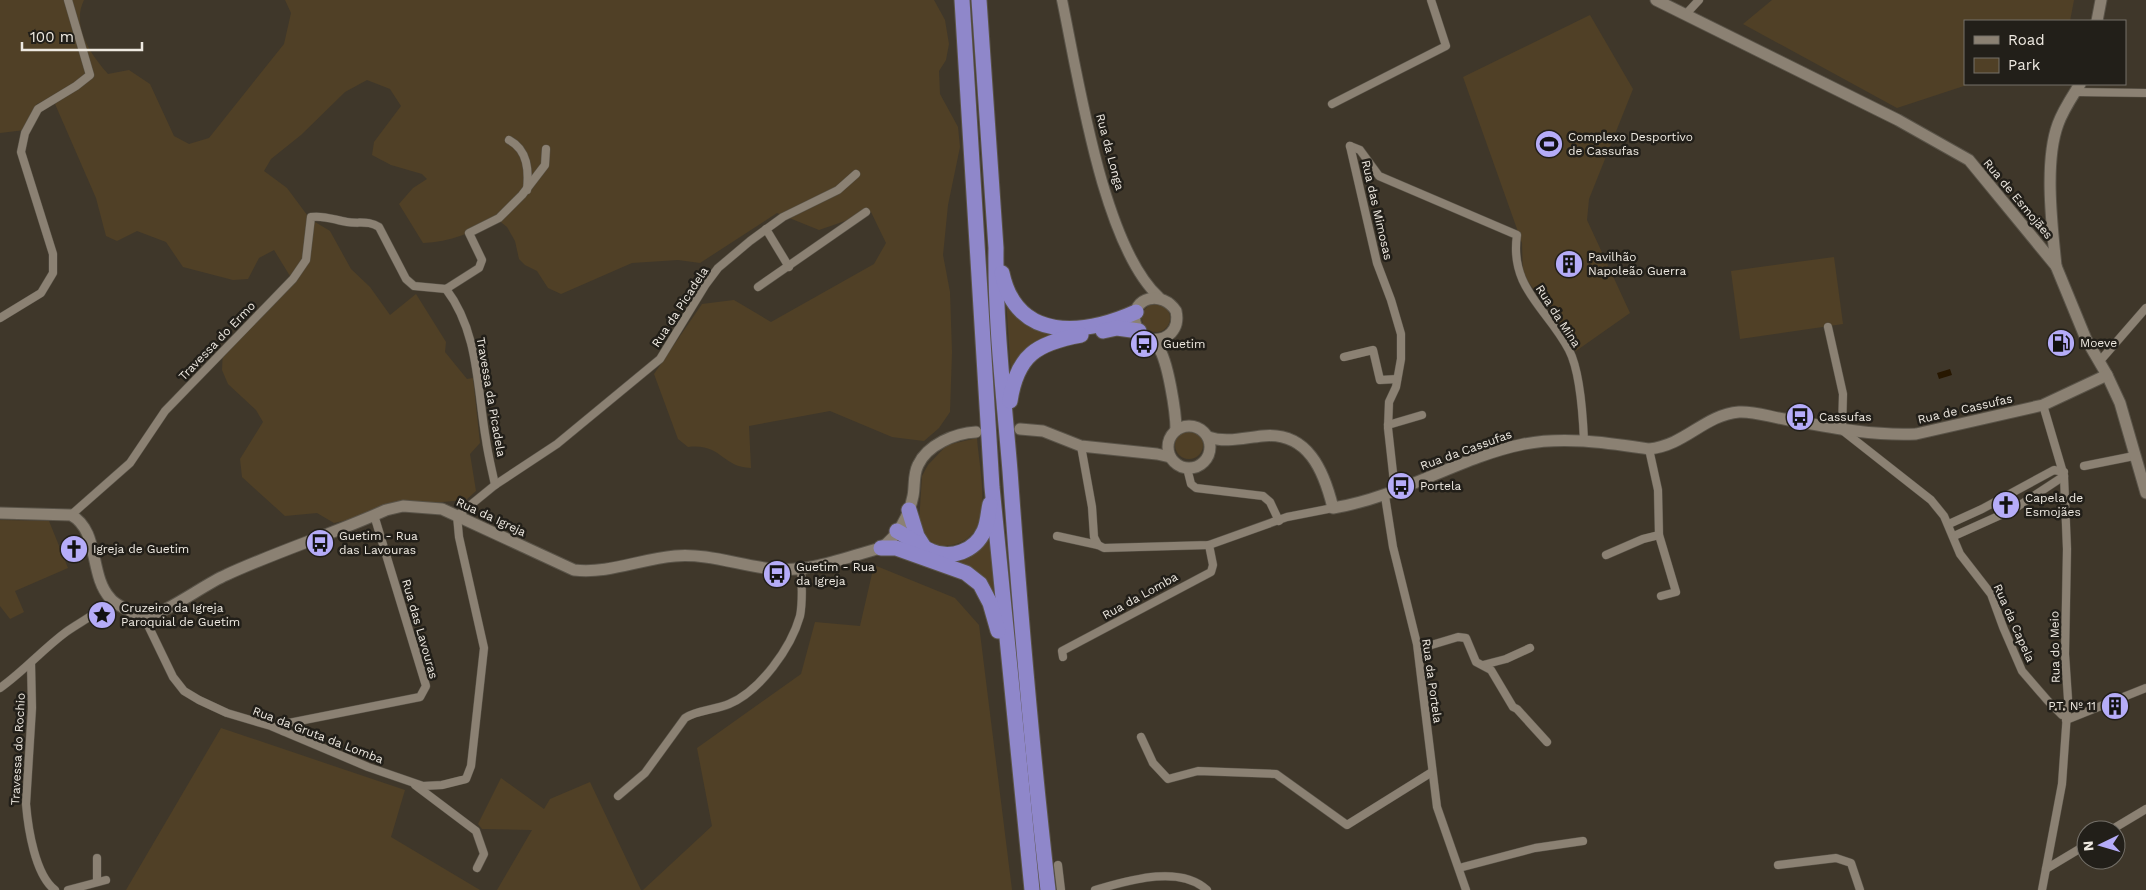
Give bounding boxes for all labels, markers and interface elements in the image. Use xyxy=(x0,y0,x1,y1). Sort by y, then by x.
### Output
scale bar xyxy=(22,20,142,52)
legend xyxy=(1964,20,2126,85)
text: 100 m xyxy=(30,28,74,46)
text: Road xyxy=(2008,31,2045,49)
text: Park xyxy=(2008,56,2041,74)
street label: Rua da Longa xyxy=(1093,112,1127,192)
sports icon: Complexo Desportivo de Cassufas xyxy=(1534,129,1564,159)
place label: Complexo Desportivo de Cassufas xyxy=(1568,130,1693,158)
street label: Rua de Esmojães xyxy=(1980,156,2056,242)
street label: Rua das Mimosas xyxy=(1359,159,1395,261)
building icon: Pavilhão Napoleão Guerra xyxy=(1554,249,1584,279)
place label: Pavilhão Napoleão Guerra xyxy=(1588,250,1687,278)
street label: Rua da Picadela xyxy=(649,264,711,350)
street label: Rua da Mina xyxy=(1533,282,1583,350)
street label: Travessa do Ermo xyxy=(176,299,258,383)
fuel station icon: Moeve xyxy=(2046,328,2076,358)
bus stop icon: Guetim xyxy=(1129,329,1159,359)
street label: Travessa da Picadela xyxy=(474,336,508,458)
place label: Moeve xyxy=(2080,336,2117,350)
place label: Guetim xyxy=(1163,337,1206,351)
street label: Rua de Cassufas xyxy=(1916,391,2014,427)
bus stop icon: Cassufas xyxy=(1785,402,1815,432)
place label: Cassufas xyxy=(1819,410,1872,424)
street label: Rua da Cassufas xyxy=(1418,427,1514,473)
bus stop icon: Portela xyxy=(1386,471,1416,501)
place label: Portela xyxy=(1420,479,1462,493)
church icon: Capela de Esmojães xyxy=(1991,490,2021,520)
place label: Capela de Esmojães xyxy=(2025,491,2083,519)
street label: Rua da Igreja xyxy=(454,495,528,539)
bus stop icon: Guetim - Rua das Lavouras xyxy=(305,528,335,558)
place label: Guetim - Rua das Lavouras xyxy=(339,529,418,557)
church icon: Igreja de Guetim xyxy=(59,534,89,564)
place label: Igreja de Guetim xyxy=(93,542,189,556)
bus stop icon: Guetim - Rua da Igreja xyxy=(762,559,792,589)
place label: Guetim - Rua da Igreja xyxy=(796,560,875,588)
street label: Rua da Lomba xyxy=(1100,569,1180,622)
street label: Rua das Lavouras xyxy=(399,578,441,680)
street label: Rua da Capela xyxy=(1991,582,2038,664)
place icon: Cruzeiro da Igreja Paroquial de Guetim xyxy=(87,600,117,630)
place label: Cruzeiro da Igreja Paroquial de Guetim xyxy=(121,601,240,629)
street label: Rua do Meio xyxy=(2047,611,2063,683)
street label: Rua da Portela xyxy=(1419,638,1445,724)
building icon: P.T. Nº 11 xyxy=(2100,691,2130,721)
street label: Travessa do Rochio xyxy=(8,692,28,806)
place label: P.T. Nº 11 xyxy=(2048,699,2096,713)
street label: Rua da Gruta da Lomba xyxy=(251,704,385,766)
north arrow xyxy=(2076,820,2126,870)
text: N xyxy=(2080,840,2096,852)

